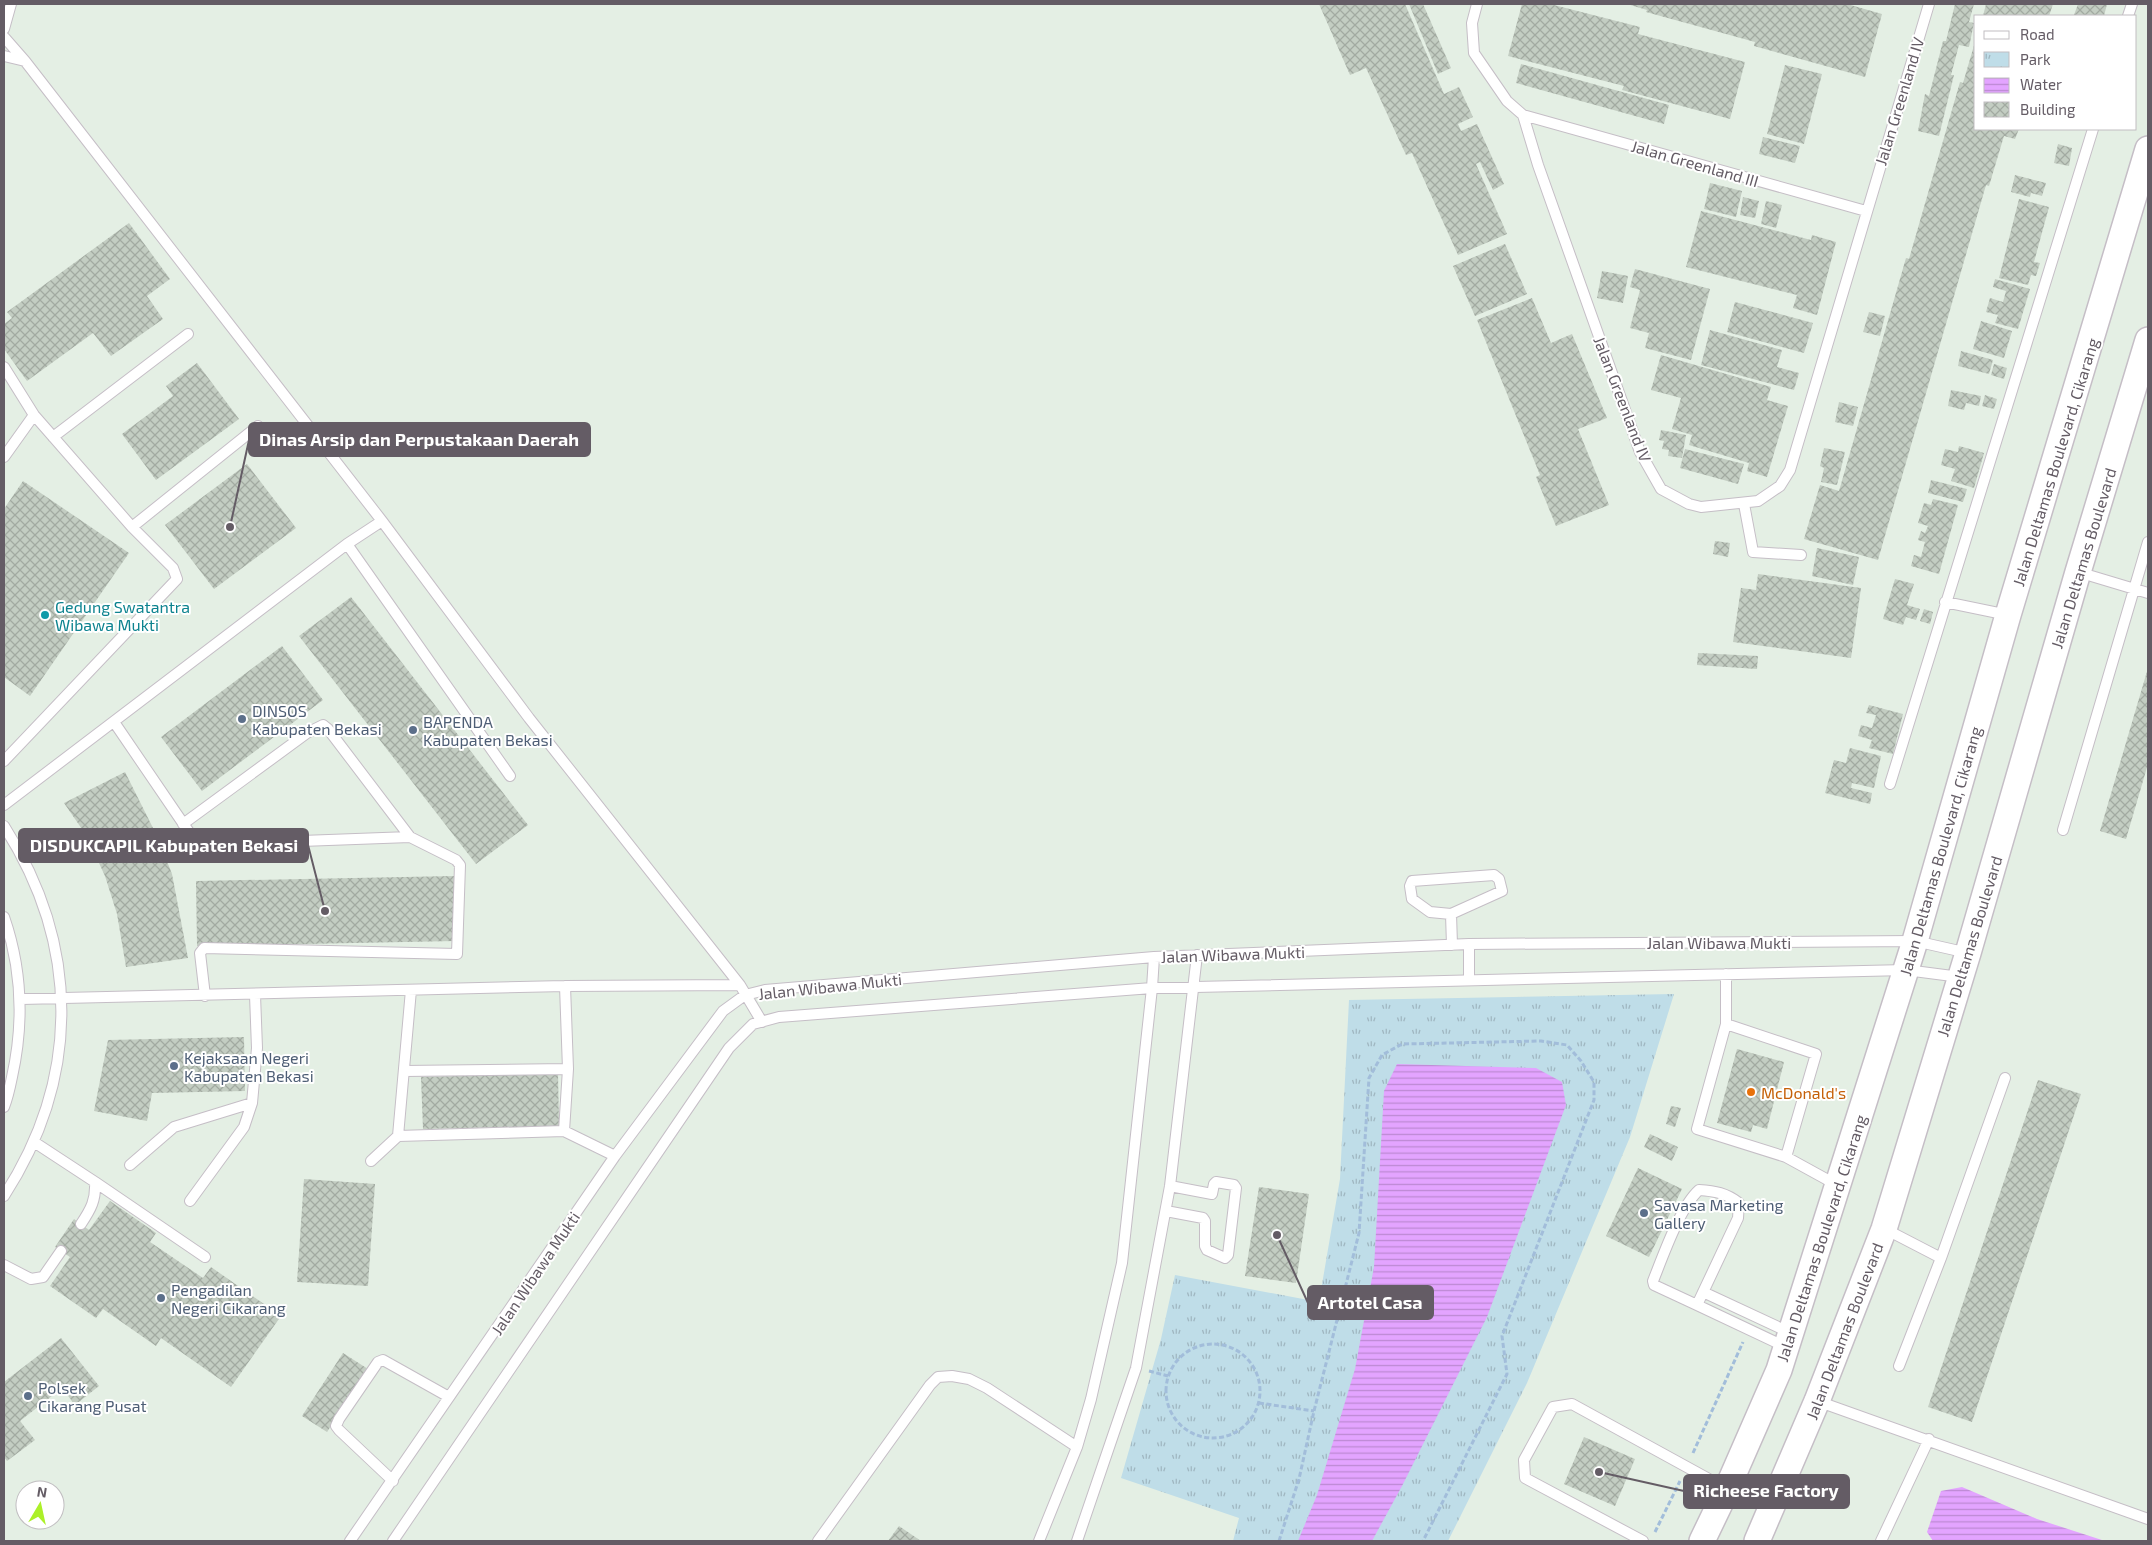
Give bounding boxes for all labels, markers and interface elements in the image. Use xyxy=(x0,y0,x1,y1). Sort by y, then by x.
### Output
legend xyxy=(1974,15,2137,130)
text: Road xyxy=(2020,25,2055,43)
street label: Jalan Greenland IV xyxy=(1870,34,1928,167)
text: Park xyxy=(2020,50,2051,68)
text: Water xyxy=(2020,75,2062,93)
text: Building xyxy=(2020,100,2076,118)
street label: Jalan Greenland III xyxy=(1629,136,1761,190)
street label: Jalan Greenland IV xyxy=(1590,334,1656,465)
street label: Jalan Deltamas Boulevard, Cikarang xyxy=(2008,336,2102,588)
callout: Dinas Arsip dan Perpustakaan Daerah xyxy=(249,423,590,456)
text: Dinas Arsip dan Perpustakaan Daerah xyxy=(259,428,579,450)
street label: Jalan Deltamas Boulevard xyxy=(2046,465,2120,651)
place label: Gedung Swatantra Wibawa Mukti xyxy=(55,597,190,634)
marker: Gedung Swatantra Wibawa Mukti xyxy=(39,609,51,621)
place label: DINSOS Kabupaten Bekasi xyxy=(252,701,382,738)
place label: BAPENDA Kabupaten Bekasi xyxy=(423,712,553,749)
marker: DINSOS Kabupaten Bekasi xyxy=(236,713,248,725)
marker: BAPENDA Kabupaten Bekasi xyxy=(407,724,419,736)
street label: Jalan Deltamas Boulevard, Cikarang xyxy=(1895,724,1985,978)
callout: DISDUKCAPIL Kabupaten Bekasi xyxy=(19,829,308,862)
text: DISDUKCAPIL Kabupaten Bekasi xyxy=(30,834,298,856)
street label: Jalan Deltamas Boulevard xyxy=(1932,853,2006,1039)
street label: Jalan Wibawa Mukti xyxy=(1647,933,1791,952)
street label: Jalan Wibawa Mukti xyxy=(1161,942,1305,966)
street label: Jalan Wibawa Mukti xyxy=(757,969,903,1003)
place label: Kejaksaan Negeri Kabupaten Bekasi xyxy=(184,1048,314,1085)
marker: Kejaksaan Negeri Kabupaten Bekasi xyxy=(168,1060,180,1072)
place label: McDonald's xyxy=(1761,1083,1846,1102)
marker: McDonald's xyxy=(1745,1086,1757,1098)
street label: Jalan Deltamas Boulevard, Cikarang xyxy=(1772,1112,1870,1364)
place label: Savasa Marketing Gallery xyxy=(1654,1195,1784,1232)
marker: Savasa Marketing Gallery xyxy=(1638,1207,1650,1219)
street label: Jalan Wibawa Mukti xyxy=(487,1208,583,1338)
street label: Jalan Deltamas Boulevard xyxy=(1801,1240,1887,1422)
place label: Pengadilan Negeri Cikarang xyxy=(171,1280,286,1317)
callout: Artotel Casa xyxy=(1308,1286,1433,1319)
text: Artotel Casa xyxy=(1318,1291,1422,1313)
marker: Pengadilan Negeri Cikarang xyxy=(155,1292,167,1304)
place label: Polsek Cikarang Pusat xyxy=(38,1378,147,1415)
marker: Polsek Cikarang Pusat xyxy=(22,1390,34,1402)
callout: Richeese Factory xyxy=(1684,1475,1849,1508)
text: Richeese Factory xyxy=(1693,1479,1840,1501)
north arrow xyxy=(15,1480,65,1530)
text: N xyxy=(36,1482,48,1501)

